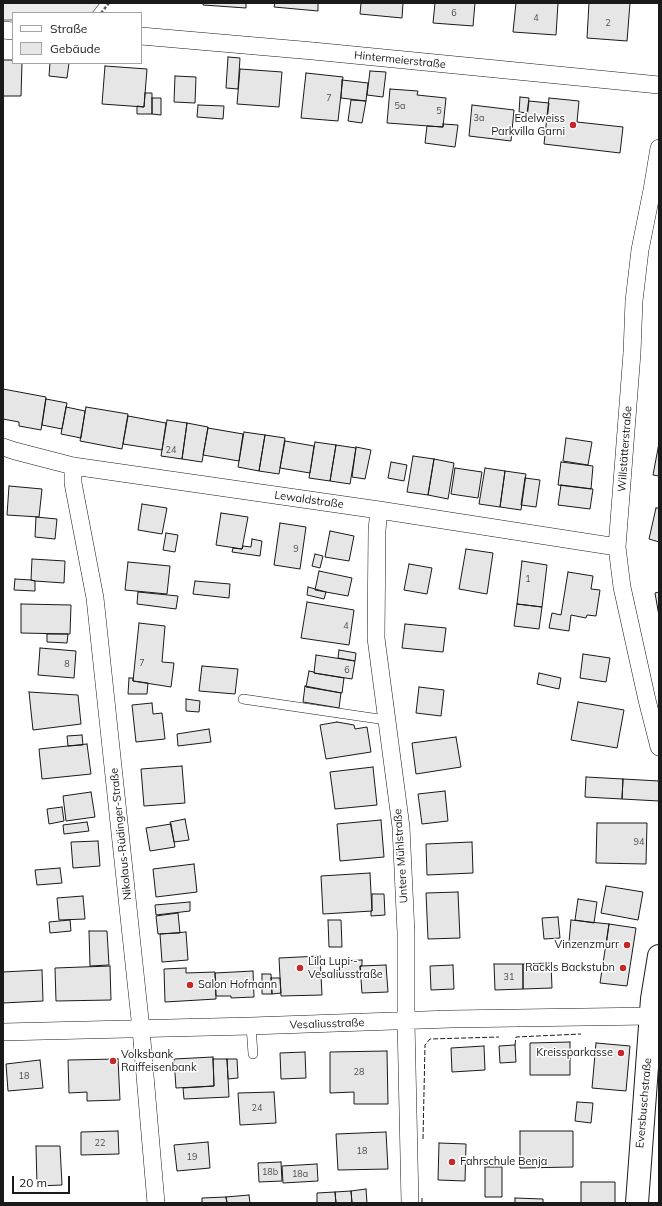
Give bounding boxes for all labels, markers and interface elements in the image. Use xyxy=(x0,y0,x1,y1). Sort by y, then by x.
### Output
house number: 6 xyxy=(451,8,457,18)
legend xyxy=(12,12,142,64)
house number: 4 xyxy=(533,13,539,23)
house number: 2 xyxy=(605,18,611,28)
text: Straße xyxy=(50,21,87,36)
text: Gebäude xyxy=(50,41,100,56)
street label: Hintermeierstraße xyxy=(353,49,447,71)
house number: 7 xyxy=(326,93,332,103)
house number: 5a xyxy=(395,101,405,111)
house number: 5 xyxy=(436,106,442,116)
place label: Edelweiss Parkvilla Garni xyxy=(491,112,565,138)
house number: 3a xyxy=(474,113,484,123)
marker: Edelweiss Parkvilla Garni xyxy=(568,120,578,130)
street label: Willstätterstraße xyxy=(615,406,635,492)
house number: 24 xyxy=(166,445,176,455)
street label: Lewaldstraße xyxy=(273,489,345,511)
house number: 9 xyxy=(293,544,299,554)
house number: 1 xyxy=(525,574,531,584)
house number: 4 xyxy=(343,621,349,631)
house number: 7 xyxy=(139,658,145,668)
house number: 8 xyxy=(64,659,70,669)
house number: 6 xyxy=(344,665,350,675)
street label: Nikolaus-Rüdinger-Straße xyxy=(107,767,135,901)
street label: Untere Mühlstraße xyxy=(391,808,411,904)
house number: 94 xyxy=(634,837,644,847)
place label: Vinzenzmurr xyxy=(555,938,619,952)
marker: Vinzenzmurr xyxy=(622,940,632,950)
place label: Lila Lupi - Vesaliusstraße xyxy=(308,955,383,981)
place label: Rackls Backstubn xyxy=(525,961,615,975)
marker: Lila Lupi - Vesaliusstraße xyxy=(295,963,305,973)
marker: Rackls Backstubn xyxy=(618,963,628,973)
house number: 31 xyxy=(504,972,514,982)
place label: Salon Hofmann xyxy=(198,978,277,992)
marker: Salon Hofmann xyxy=(185,980,195,990)
street label: Vesaliusstraße xyxy=(289,1016,365,1032)
place label: Kreissparkasse xyxy=(536,1046,613,1060)
place label: Volksbank Raiffeisenbank xyxy=(121,1048,197,1074)
marker: Kreissparkasse xyxy=(616,1048,626,1058)
marker: Volksbank Raiffeisenbank xyxy=(108,1056,118,1066)
street label: Eversbuschstraße xyxy=(633,1057,655,1149)
house number: 28 xyxy=(354,1067,364,1077)
house number: 18 xyxy=(19,1071,29,1081)
house number: 24 xyxy=(252,1103,262,1113)
house number: 22 xyxy=(95,1138,105,1148)
house number: 18 xyxy=(357,1146,367,1156)
house number: 19 xyxy=(187,1152,197,1162)
place label: Fahrschule Benja xyxy=(460,1155,547,1169)
marker: Fahrschule Benja xyxy=(447,1157,457,1167)
house number: 18b xyxy=(262,1167,278,1177)
scale bar xyxy=(14,1168,72,1194)
house number: 18a xyxy=(292,1169,308,1179)
text: 20 m xyxy=(19,1175,47,1190)

